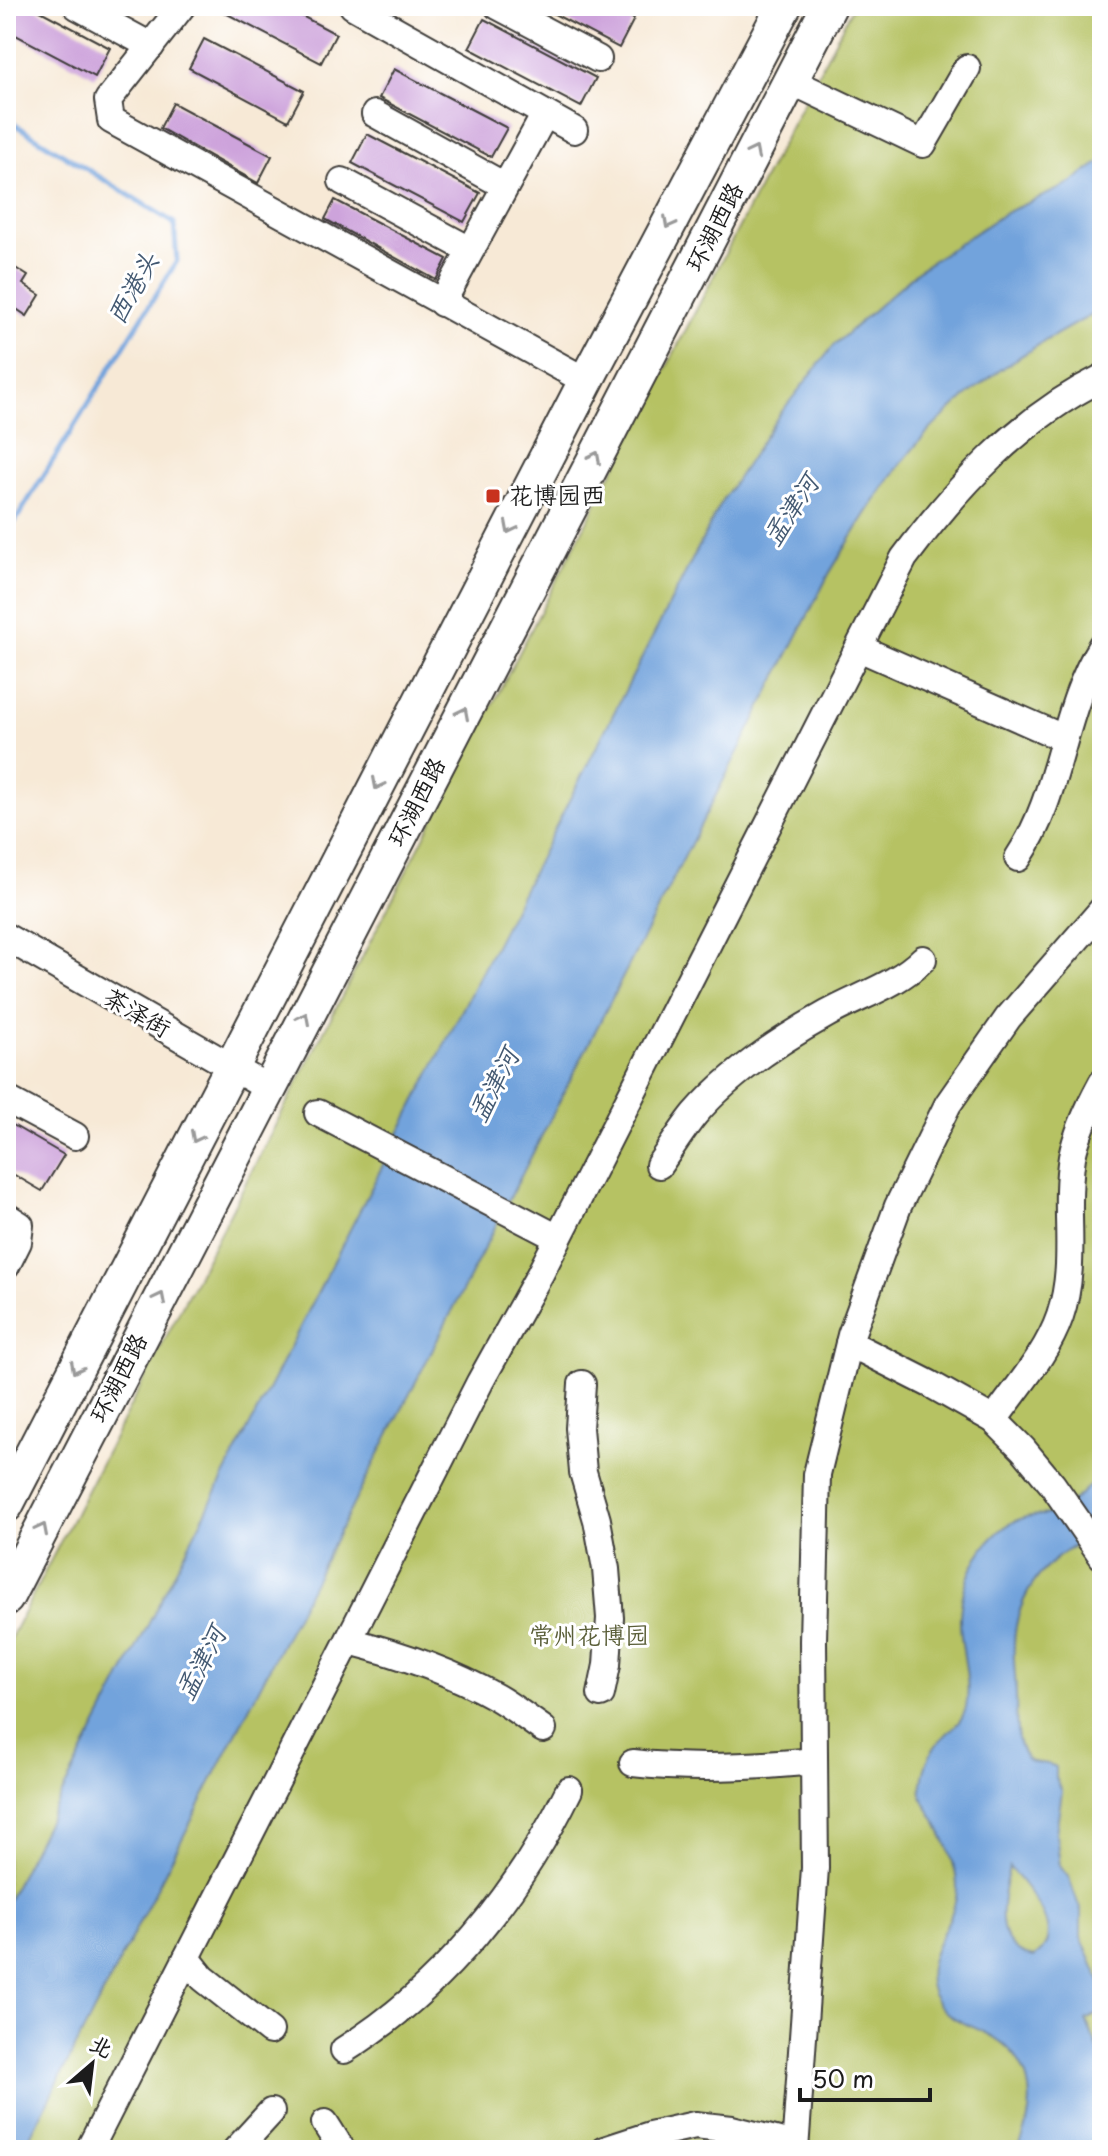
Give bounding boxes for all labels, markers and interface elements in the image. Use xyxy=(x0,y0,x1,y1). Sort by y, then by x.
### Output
one-way arrow xyxy=(744,146,759,161)
street label: 环湖西路 xyxy=(675,175,751,277)
one-way arrow xyxy=(663,215,679,229)
water label: 西港头 xyxy=(96,244,168,331)
one-way arrow xyxy=(586,451,601,466)
water label: 孟津河 xyxy=(752,463,830,553)
place label: 花博园西 xyxy=(509,476,605,512)
marker: 花博园西 xyxy=(484,487,502,505)
one-way arrow xyxy=(504,520,519,535)
one-way arrow xyxy=(453,707,468,722)
street label: 环湖西路 xyxy=(377,750,453,852)
one-way arrow xyxy=(372,776,387,791)
street label: 茶泽街 xyxy=(98,978,178,1045)
one-way arrow xyxy=(295,1012,310,1027)
water label: 孟津河 xyxy=(458,1037,530,1128)
one-way arrow xyxy=(190,1129,205,1143)
one-way arrow xyxy=(151,1291,166,1306)
street label: 环湖西路 xyxy=(79,1326,155,1428)
one-way arrow xyxy=(71,1360,86,1375)
one-way arrow xyxy=(32,1523,47,1538)
water label: 孟津河 xyxy=(165,1615,237,1706)
park label: 常州花博园 xyxy=(529,1616,649,1652)
north arrow xyxy=(52,2024,132,2104)
text: 北 xyxy=(85,2025,120,2065)
scale bar xyxy=(800,2052,930,2102)
text: 50 m xyxy=(812,2060,874,2096)

